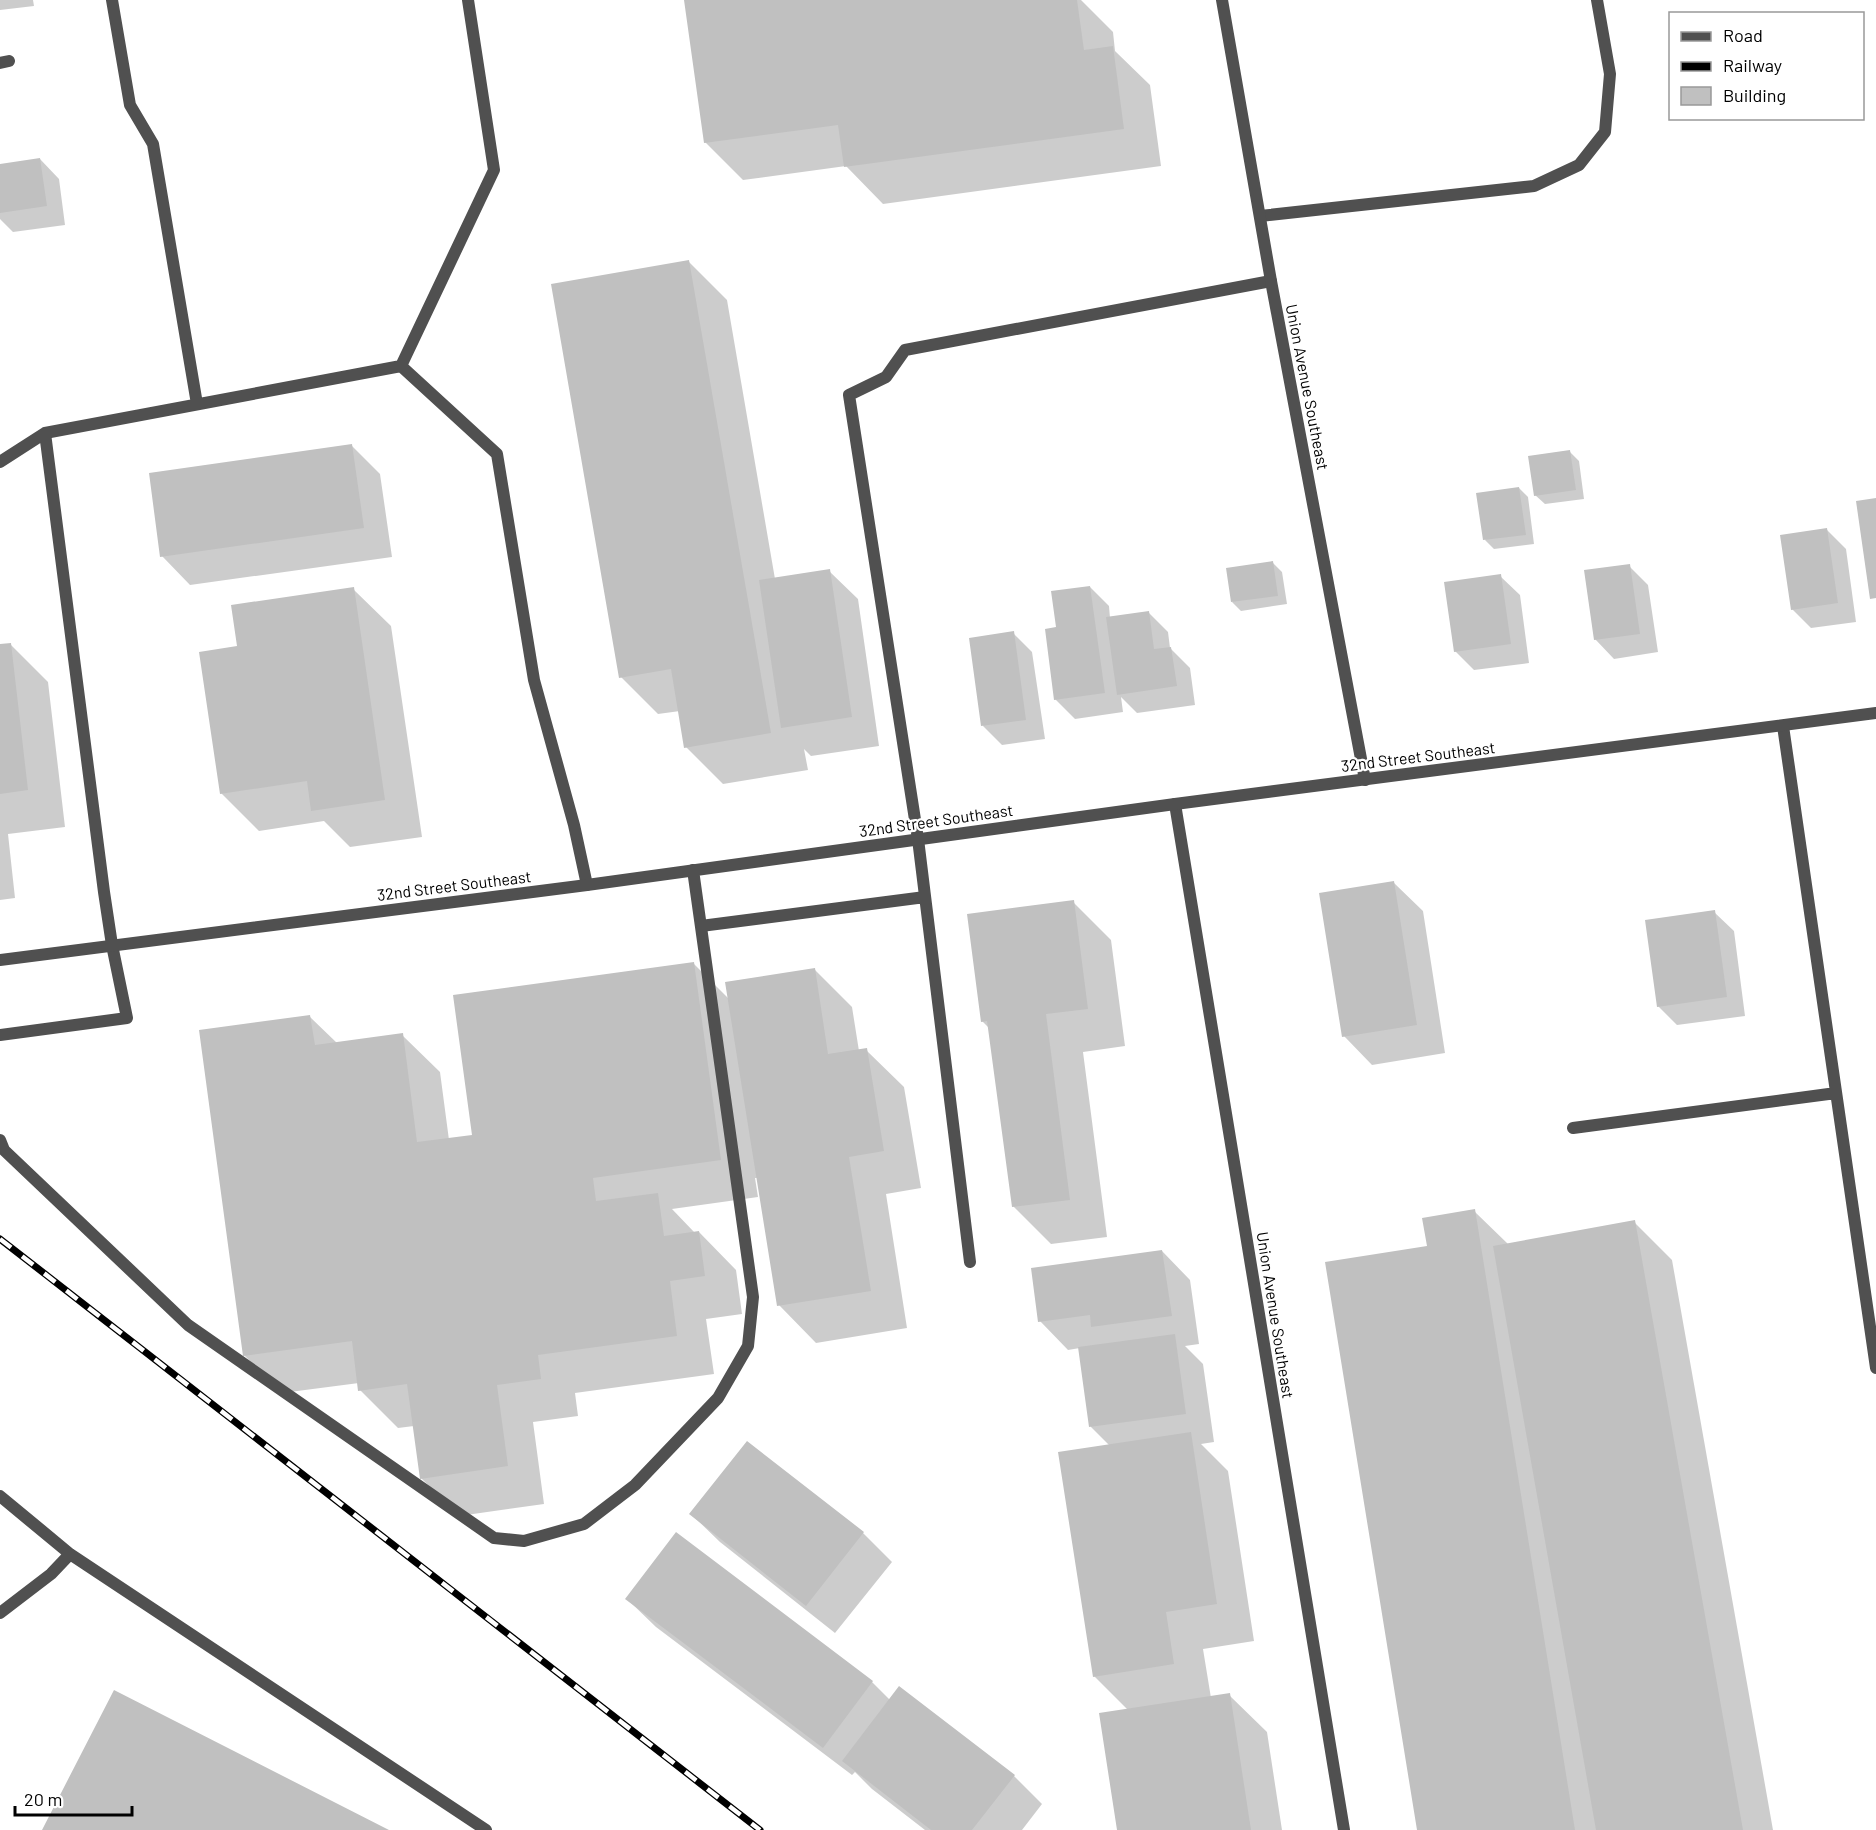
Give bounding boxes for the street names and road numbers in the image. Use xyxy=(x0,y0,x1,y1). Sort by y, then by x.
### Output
street label: Union Avenue Southeast xyxy=(1283,302,1333,472)
street label: 32nd Street Southeast xyxy=(1340,737,1496,775)
street label: 32nd Street Southeast xyxy=(858,800,1014,840)
street label: 32nd Street Southeast xyxy=(376,866,532,904)
street label: Union Avenue Southeast xyxy=(1253,1230,1299,1400)

